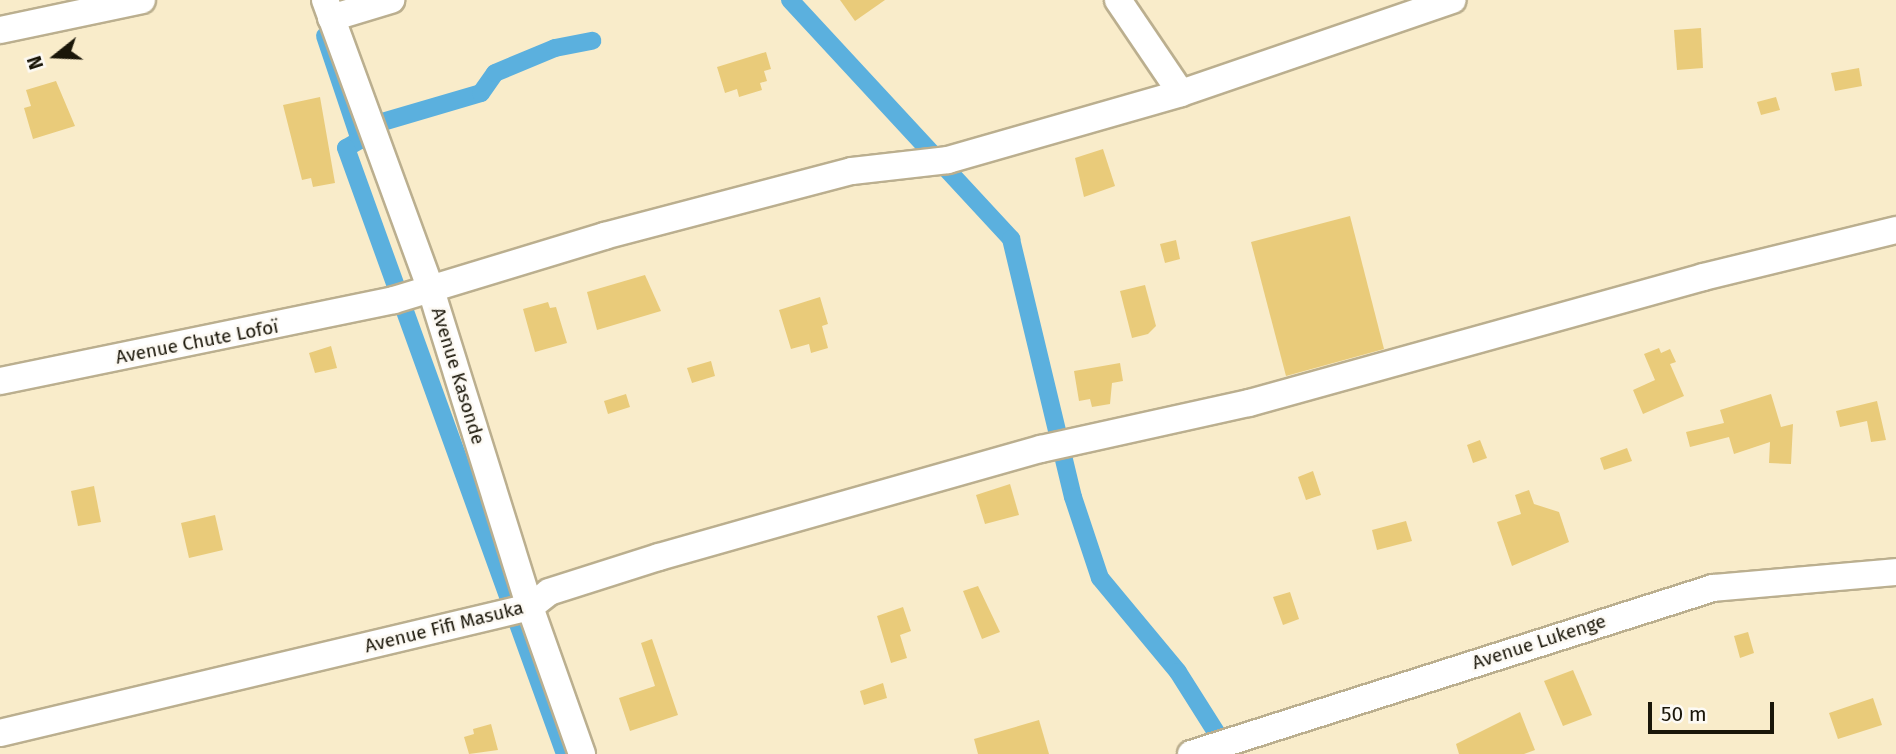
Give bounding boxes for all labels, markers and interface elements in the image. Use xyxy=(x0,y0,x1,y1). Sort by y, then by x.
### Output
north arrow xyxy=(21,21,91,91)
text: N xyxy=(23,53,48,72)
street label: Avenue Kasonde xyxy=(426,305,490,447)
street label: Avenue Chute Lofoï xyxy=(114,315,280,369)
street label: Avenue Fifi Masuka xyxy=(362,596,526,658)
street label: Avenue Lukenge xyxy=(1469,610,1609,674)
scale bar xyxy=(1651,688,1777,732)
text: 50 m xyxy=(1661,701,1707,727)

